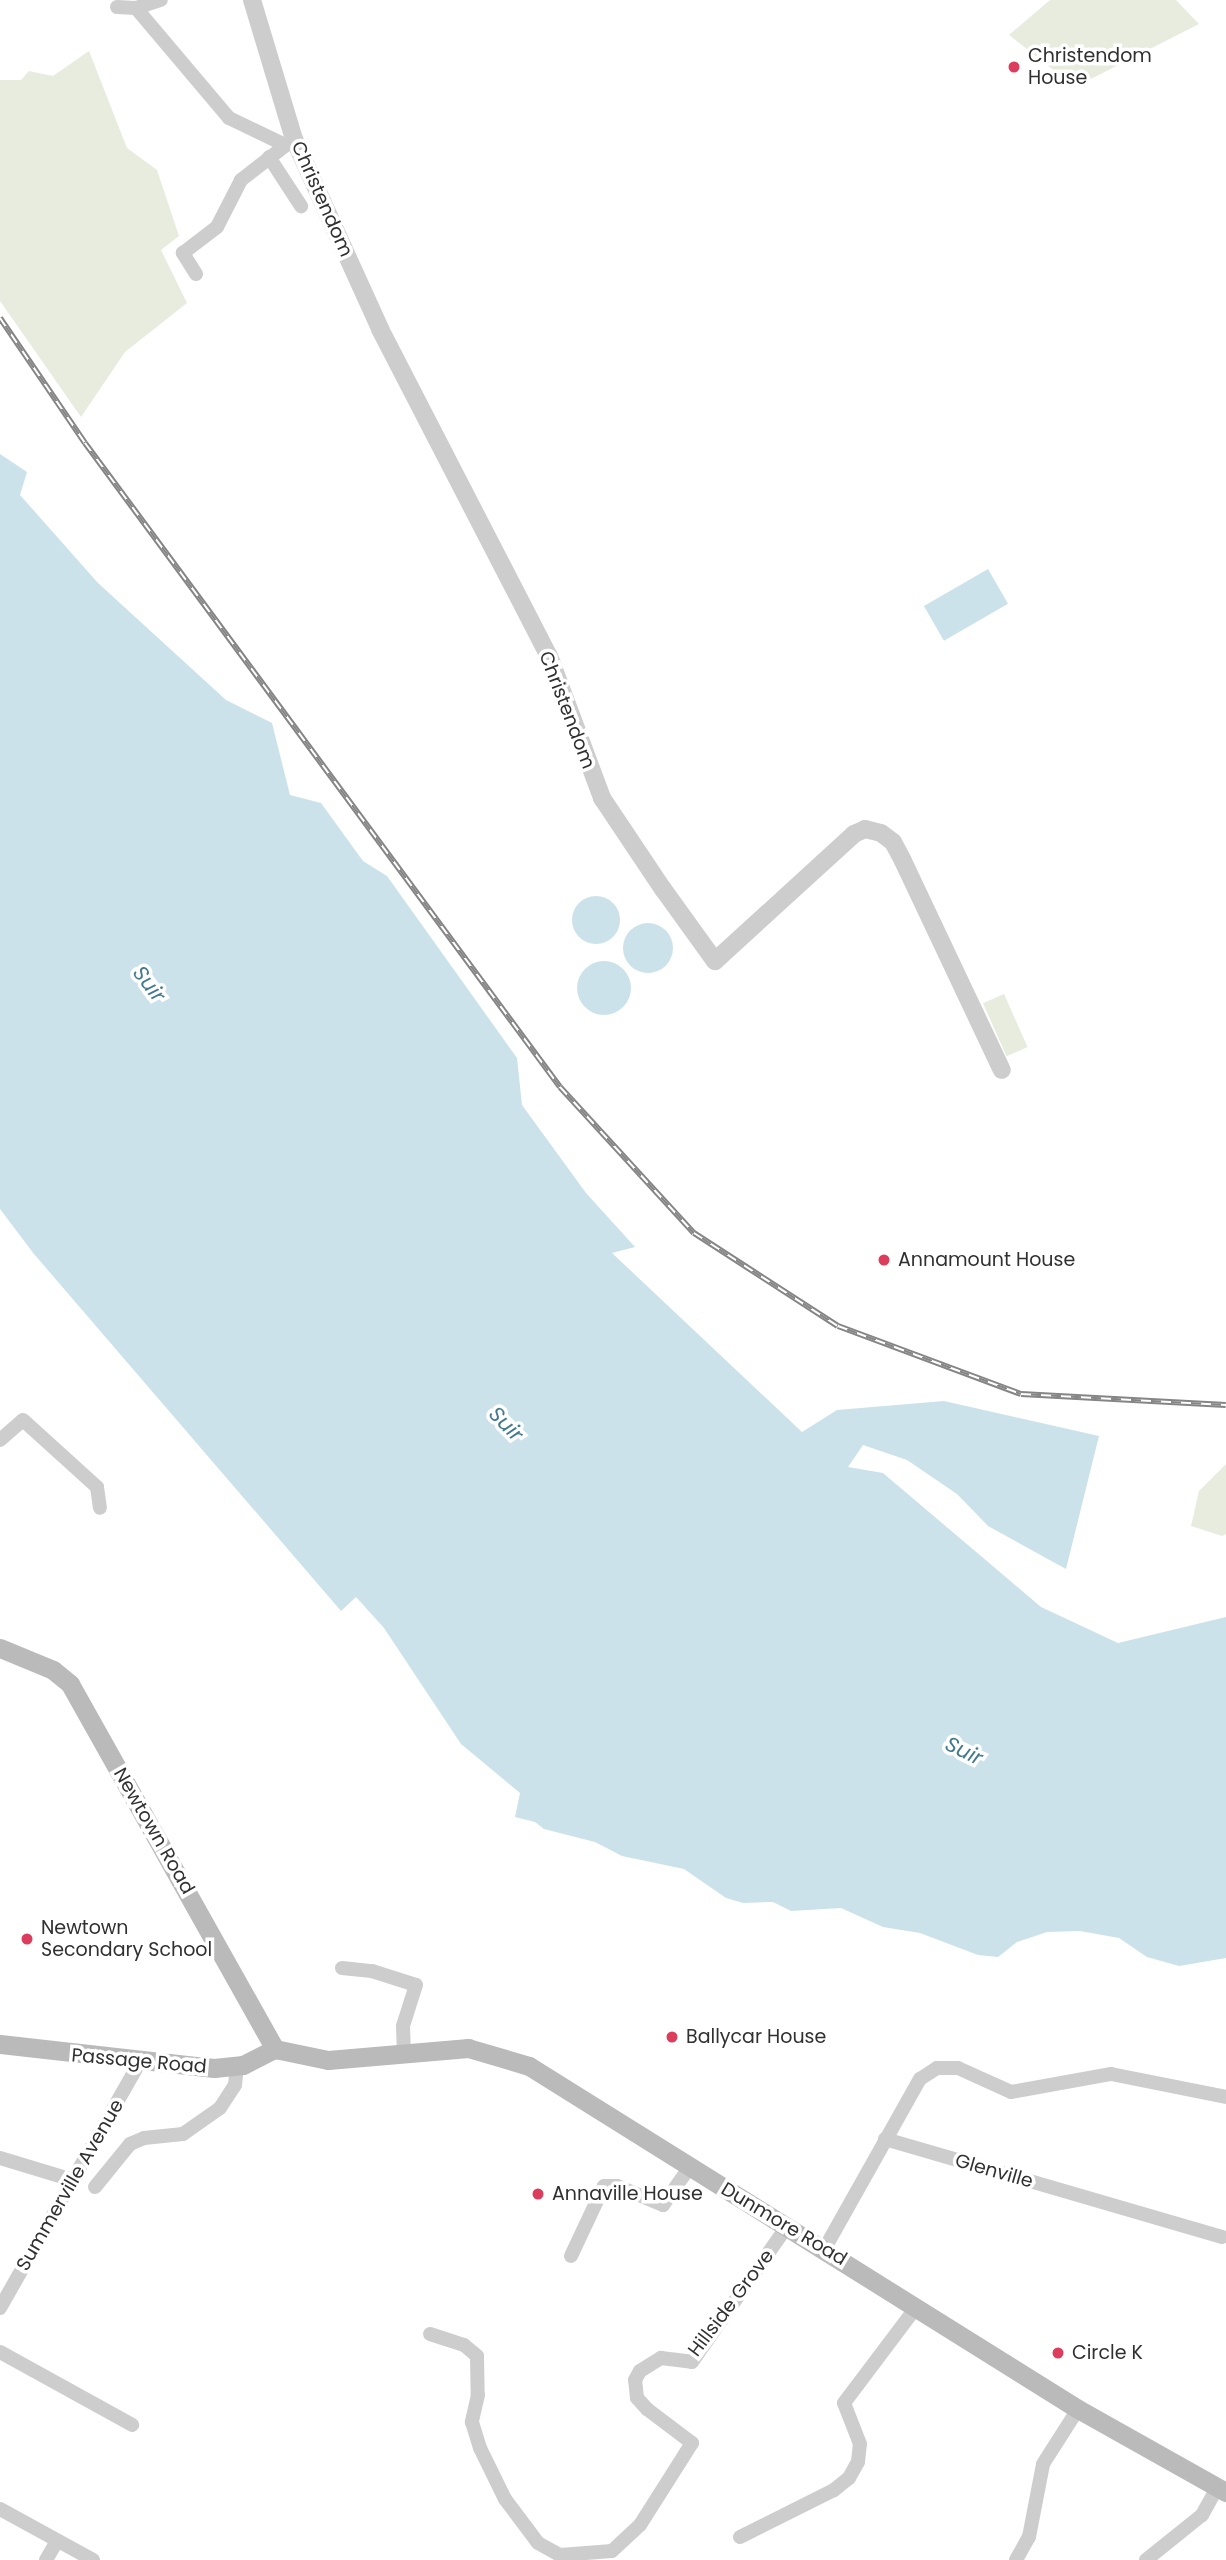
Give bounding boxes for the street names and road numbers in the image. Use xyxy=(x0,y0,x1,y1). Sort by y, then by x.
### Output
street label: Christendom xyxy=(286,138,358,260)
street label: Christendom xyxy=(534,648,600,772)
street label: Newtown Road xyxy=(109,1764,199,1898)
street label: Passage Road xyxy=(70,2044,208,2078)
street label: Summerville Avenue xyxy=(12,2095,128,2275)
street label: Glenville xyxy=(952,2149,1036,2193)
street label: Dunmore Road xyxy=(717,2177,851,2271)
street label: Hillside Grove xyxy=(683,2245,779,2361)

